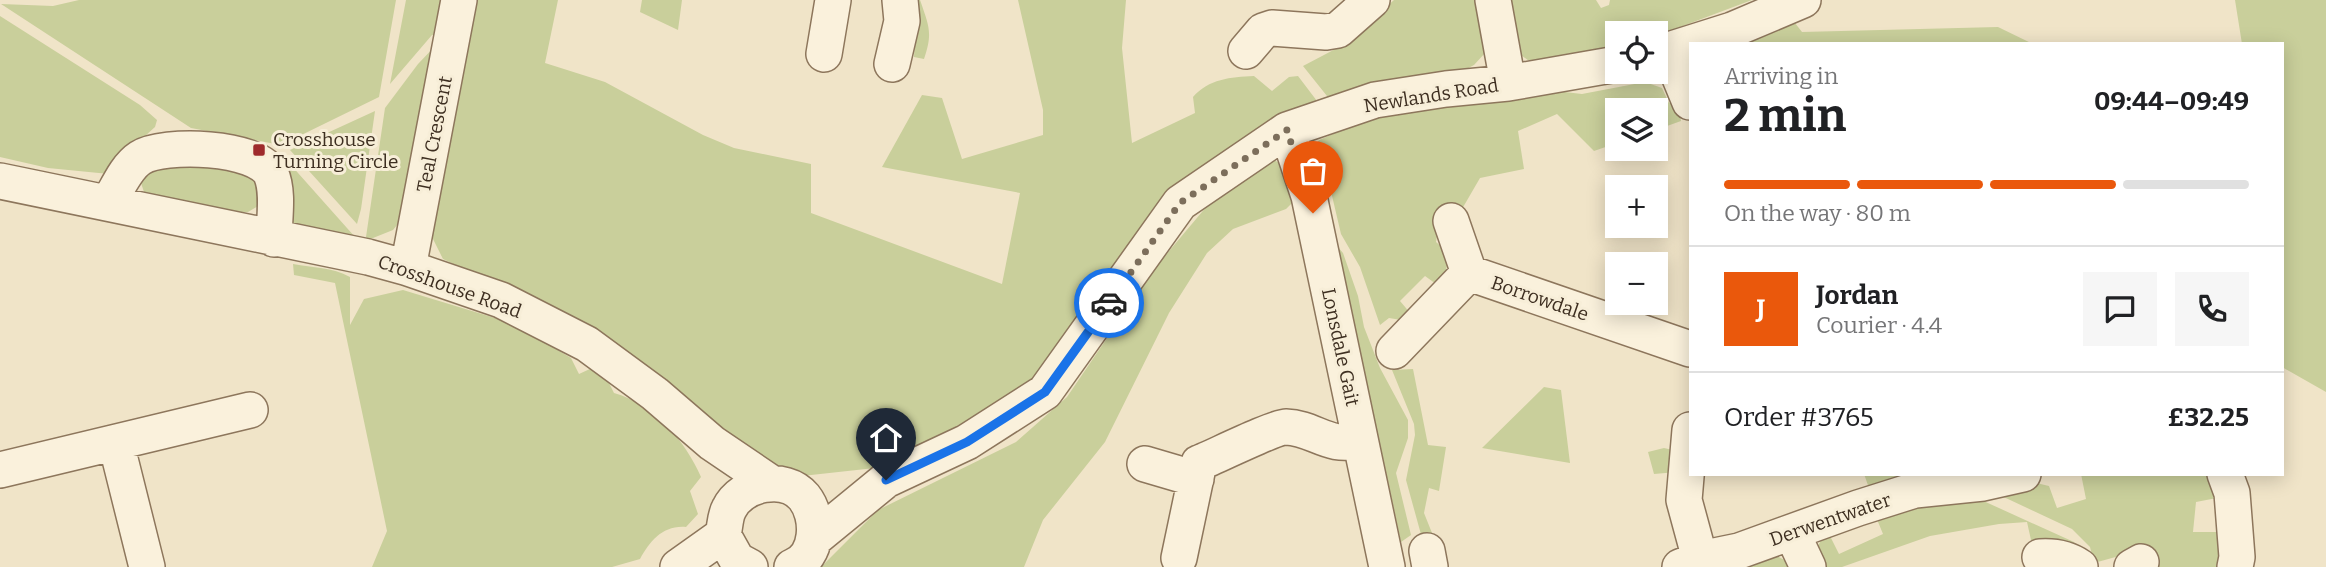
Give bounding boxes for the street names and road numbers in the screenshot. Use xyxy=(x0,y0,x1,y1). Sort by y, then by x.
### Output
street label: Newlands Road xyxy=(1362,73,1500,118)
street label: Teal Crescent xyxy=(412,74,457,194)
street label: Crosshouse Road xyxy=(375,250,525,323)
street label: Borrowdale xyxy=(1488,271,1592,326)
street label: Lonsdale Gait xyxy=(1317,286,1364,408)
street label: Derwentwater xyxy=(1766,488,1895,551)

